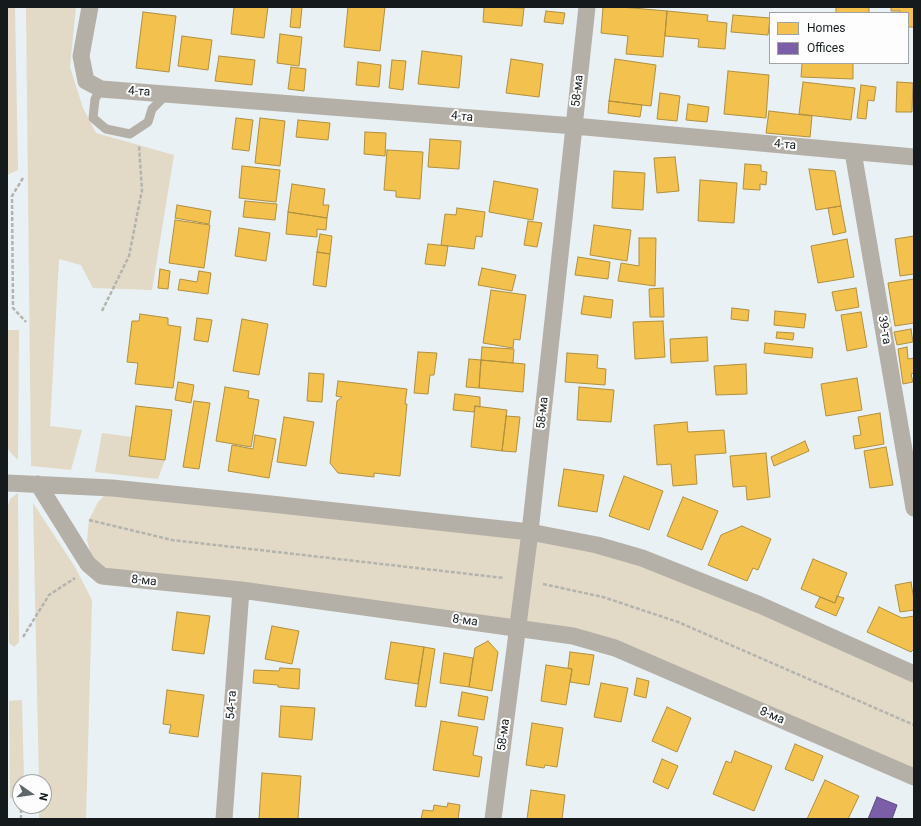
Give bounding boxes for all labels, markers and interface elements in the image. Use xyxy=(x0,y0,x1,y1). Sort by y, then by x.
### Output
legend xyxy=(769,12,909,64)
text: Homes xyxy=(807,21,845,35)
text: Offices xyxy=(807,41,844,55)
street label: 58-ма xyxy=(569,74,587,108)
street label: 4-та xyxy=(127,84,151,100)
street label: 4-та xyxy=(450,109,474,125)
street label: 4-та xyxy=(773,137,797,153)
street label: 39-та xyxy=(874,314,894,346)
street label: 58-ма xyxy=(534,396,552,430)
street label: 8-ма xyxy=(131,573,157,589)
street label: 8-ма xyxy=(451,612,479,630)
street label: 54-та xyxy=(224,690,240,720)
street label: 8-ма xyxy=(757,704,787,728)
street label: 58-ма xyxy=(495,718,513,752)
north arrow xyxy=(12,774,52,814)
text: N xyxy=(36,791,50,802)

